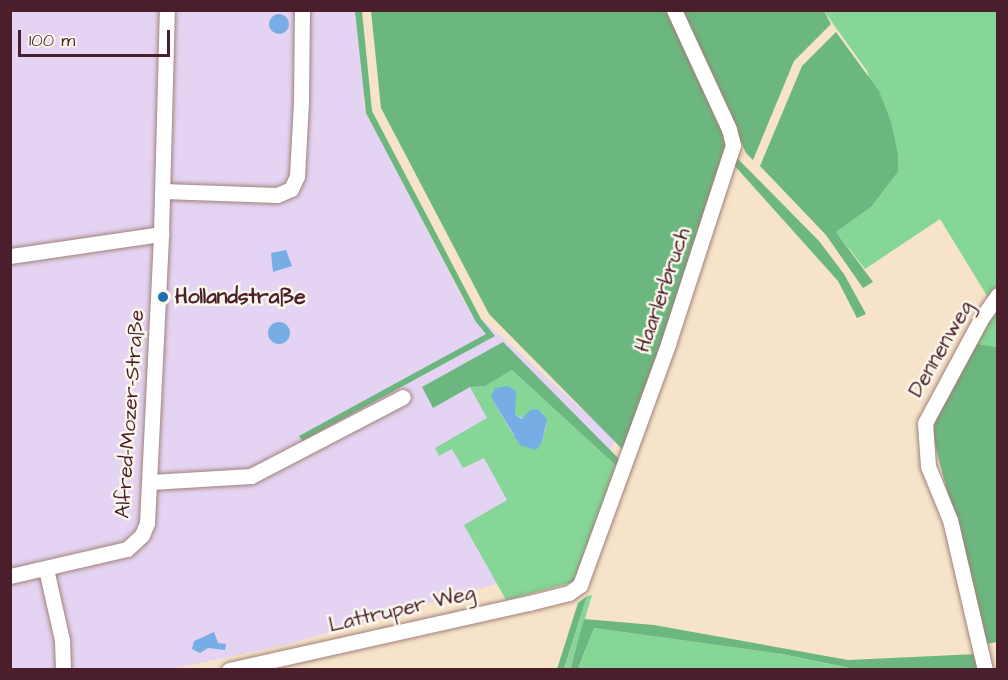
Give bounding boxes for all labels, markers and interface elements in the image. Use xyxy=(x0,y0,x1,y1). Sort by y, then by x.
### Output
scale bar xyxy=(21,18,172,56)
text: 100 m xyxy=(29,28,75,53)
street label: Haarlerbruch xyxy=(630,225,696,355)
place label: Hollandstraße xyxy=(175,284,306,310)
marker: Hollandstraße xyxy=(156,290,170,304)
street label: Dennenweg xyxy=(903,296,979,402)
street label: Alfred-Mozer-Straße xyxy=(110,309,150,519)
street label: Lattruper Weg xyxy=(326,580,478,638)

